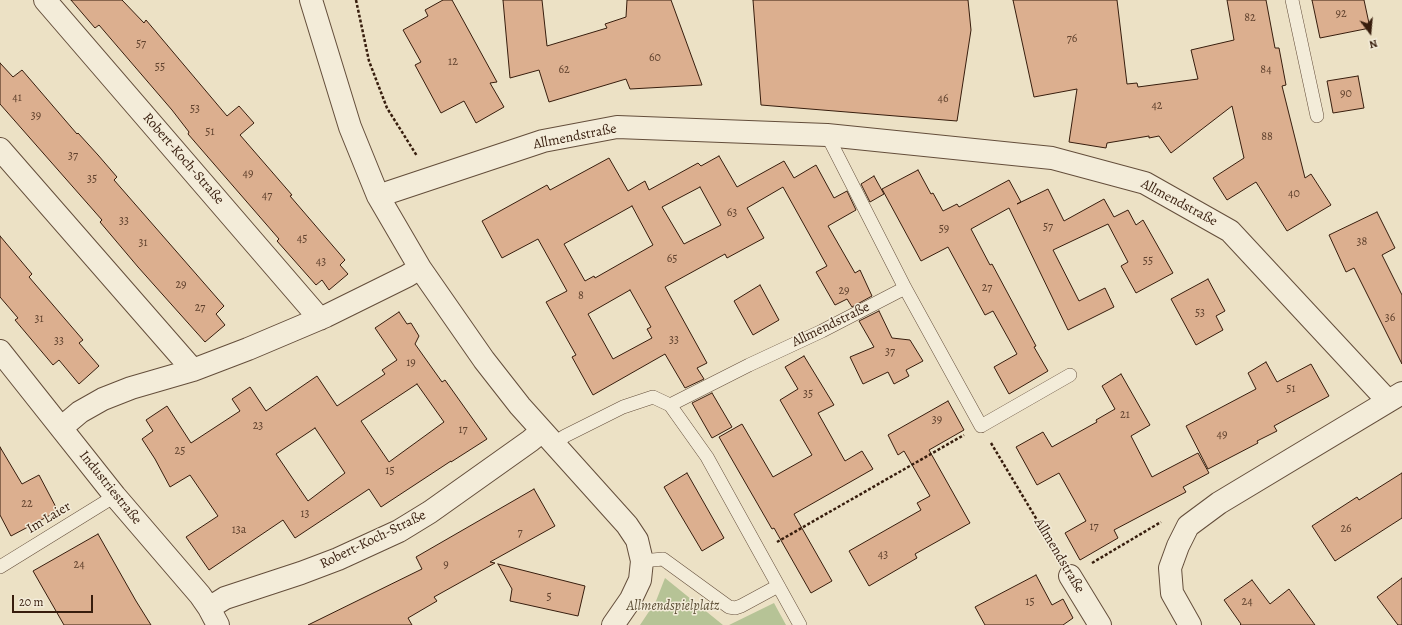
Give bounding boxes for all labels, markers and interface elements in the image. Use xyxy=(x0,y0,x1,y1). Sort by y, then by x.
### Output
house number: 92 xyxy=(1335,7,1347,21)
house number: 82 xyxy=(1244,11,1256,25)
north arrow xyxy=(1350,12,1390,52)
house number: 76 xyxy=(1067,32,1077,46)
text: N xyxy=(1368,36,1379,52)
house number: 57 xyxy=(136,37,146,51)
house number: 60 xyxy=(649,51,661,65)
house number: 12 xyxy=(448,55,458,69)
house number: 55 xyxy=(155,60,165,74)
house number: 62 xyxy=(558,63,570,77)
house number: 84 xyxy=(1260,63,1272,77)
house number: 90 xyxy=(1340,87,1352,101)
house number: 41 xyxy=(12,91,22,105)
house number: 46 xyxy=(938,92,948,106)
house number: 42 xyxy=(1151,99,1163,113)
house number: 53 xyxy=(190,102,200,116)
house number: 39 xyxy=(31,109,41,123)
street label: Robert-Koch-Straße xyxy=(139,110,227,208)
street label: Allmendstraße xyxy=(532,121,618,153)
house number: 51 xyxy=(205,125,215,139)
house number: 88 xyxy=(1261,130,1273,144)
house number: 37 xyxy=(68,149,78,163)
house number: 49 xyxy=(243,167,253,181)
house number: 35 xyxy=(87,172,97,186)
street label: Allmendstraße xyxy=(1138,176,1220,230)
house number: 40 xyxy=(1288,187,1300,201)
house number: 47 xyxy=(262,189,272,203)
house number: 63 xyxy=(727,206,737,220)
house number: 33 xyxy=(119,214,129,228)
house number: 57 xyxy=(1043,220,1053,234)
house number: 59 xyxy=(939,222,949,236)
house number: 45 xyxy=(297,232,307,246)
house number: 38 xyxy=(1357,235,1367,249)
house number: 31 xyxy=(138,236,148,250)
house number: 65 xyxy=(667,252,677,266)
house number: 55 xyxy=(1143,254,1153,268)
house number: 43 xyxy=(316,255,326,269)
house number: 29 xyxy=(175,278,187,292)
house number: 27 xyxy=(982,281,992,295)
house number: 29 xyxy=(838,284,850,298)
house number: 8 xyxy=(578,289,584,303)
street label: Allmendstraße xyxy=(789,299,873,351)
house number: 27 xyxy=(195,301,205,315)
house number: 53 xyxy=(1195,306,1205,320)
house number: 36 xyxy=(1385,311,1395,325)
house number: 31 xyxy=(34,312,44,326)
house number: 33 xyxy=(669,333,679,347)
house number: 33 xyxy=(54,334,64,348)
house number: 37 xyxy=(885,345,895,359)
house number: 19 xyxy=(406,356,416,370)
house number: 51 xyxy=(1286,382,1296,396)
house number: 35 xyxy=(803,387,813,401)
house number: 21 xyxy=(1120,408,1130,422)
house number: 39 xyxy=(932,413,942,427)
house number: 23 xyxy=(253,419,263,433)
house number: 17 xyxy=(458,423,468,437)
house number: 49 xyxy=(1217,428,1227,442)
house number: 25 xyxy=(175,444,185,458)
street label: Industriestraße xyxy=(75,448,145,528)
house number: 15 xyxy=(385,464,395,478)
house number: 22 xyxy=(21,497,33,511)
street label: Im Laier xyxy=(24,498,74,538)
house number: 13 xyxy=(300,507,310,521)
street label: Robert-Koch-Straße xyxy=(317,507,429,573)
street label: Allmendstraße xyxy=(1030,516,1088,596)
house number: 17 xyxy=(1089,520,1099,534)
house number: 26 xyxy=(1340,522,1352,536)
house number: 13a xyxy=(232,523,246,537)
house number: 7 xyxy=(517,526,523,540)
house number: 43 xyxy=(878,548,888,562)
house number: 24 xyxy=(73,558,85,572)
house number: 9 xyxy=(443,558,449,572)
scale bar xyxy=(14,587,95,613)
house number: 5 xyxy=(546,590,552,604)
text: 20 m xyxy=(19,594,43,610)
house number: 15 xyxy=(1025,595,1035,609)
house number: 24 xyxy=(1241,595,1253,609)
park label: Allmendspielplatz xyxy=(627,599,719,615)

